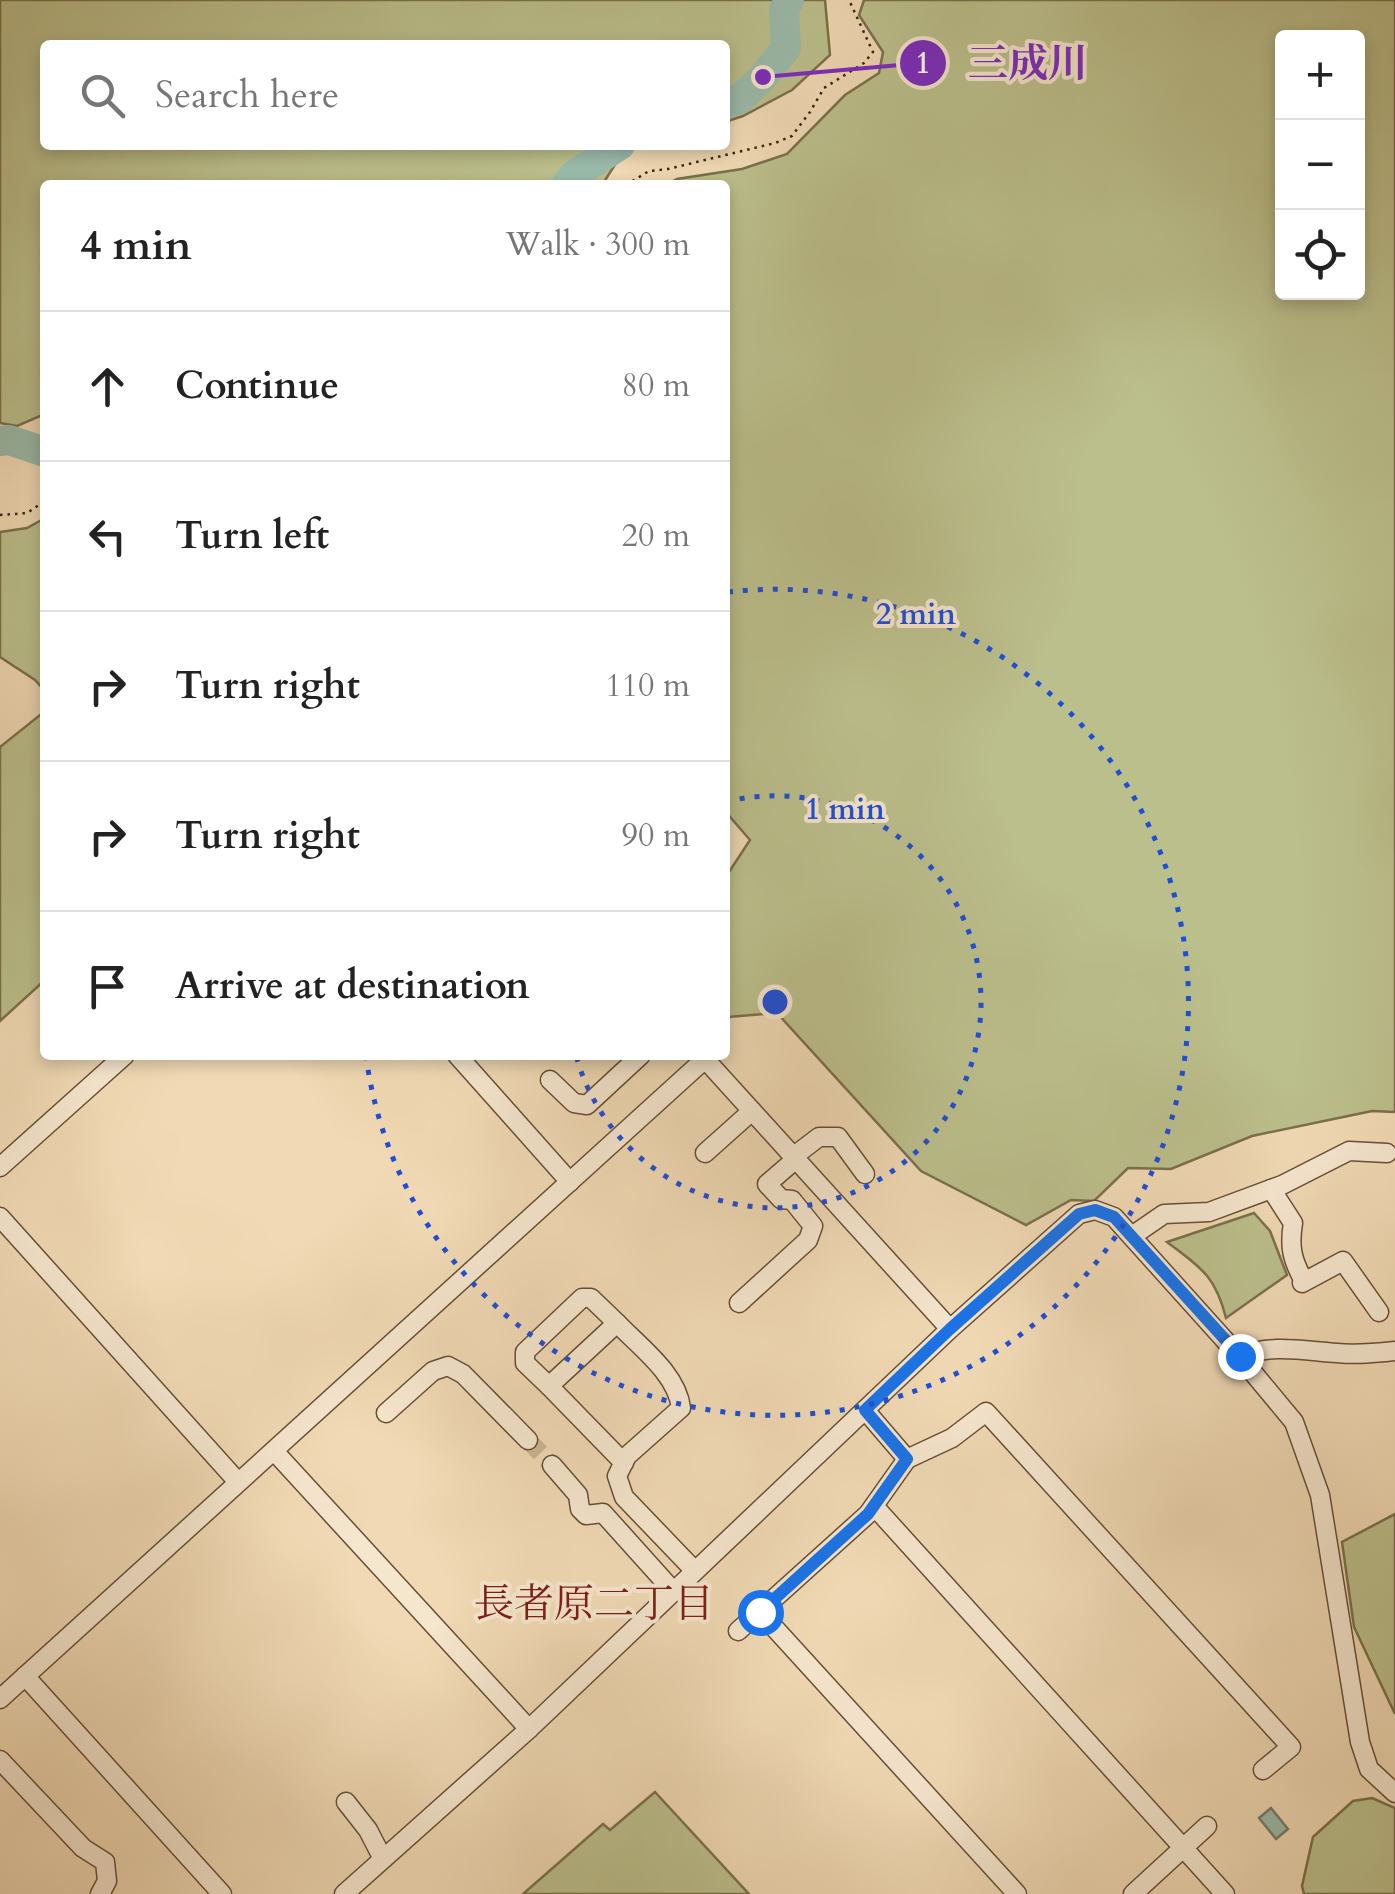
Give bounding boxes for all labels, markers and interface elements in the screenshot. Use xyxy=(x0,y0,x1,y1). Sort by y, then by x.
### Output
callout: 三成川 xyxy=(898,28,1108,98)
map controls xyxy=(1275,30,1365,300)
button: + xyxy=(1275,30,1365,120)
text: 三成川 xyxy=(968,37,1088,92)
search box xyxy=(40,40,730,150)
text: 1 xyxy=(915,43,931,84)
icon: search xyxy=(75,68,130,123)
text: Search here xyxy=(155,69,339,121)
button: − xyxy=(1275,120,1365,210)
button: locate xyxy=(1275,210,1365,300)
text: 4 min xyxy=(80,217,192,274)
text: Walk · 300 m xyxy=(505,223,690,267)
icon: ahead xyxy=(80,359,135,414)
text: Continue xyxy=(175,360,339,412)
text: 80 m xyxy=(622,364,690,408)
icon: left xyxy=(80,509,135,564)
text: Turn left xyxy=(175,510,329,562)
text: 20 m xyxy=(622,514,690,558)
text: 2 min xyxy=(876,594,956,635)
icon: right xyxy=(80,659,135,714)
text: Turn right xyxy=(175,660,360,712)
text: 110 m xyxy=(605,664,690,708)
text: 1 min xyxy=(805,789,885,830)
icon: right xyxy=(80,809,135,864)
text: Turn right xyxy=(175,810,360,862)
text: 90 m xyxy=(622,814,690,858)
icon: arrive xyxy=(80,959,135,1014)
text: Arrive at destination xyxy=(175,960,530,1012)
centre of rings xyxy=(757,984,793,1020)
route end xyxy=(1218,1334,1264,1380)
district label: 長者原二丁目 xyxy=(474,1577,714,1632)
route start xyxy=(738,1590,784,1636)

